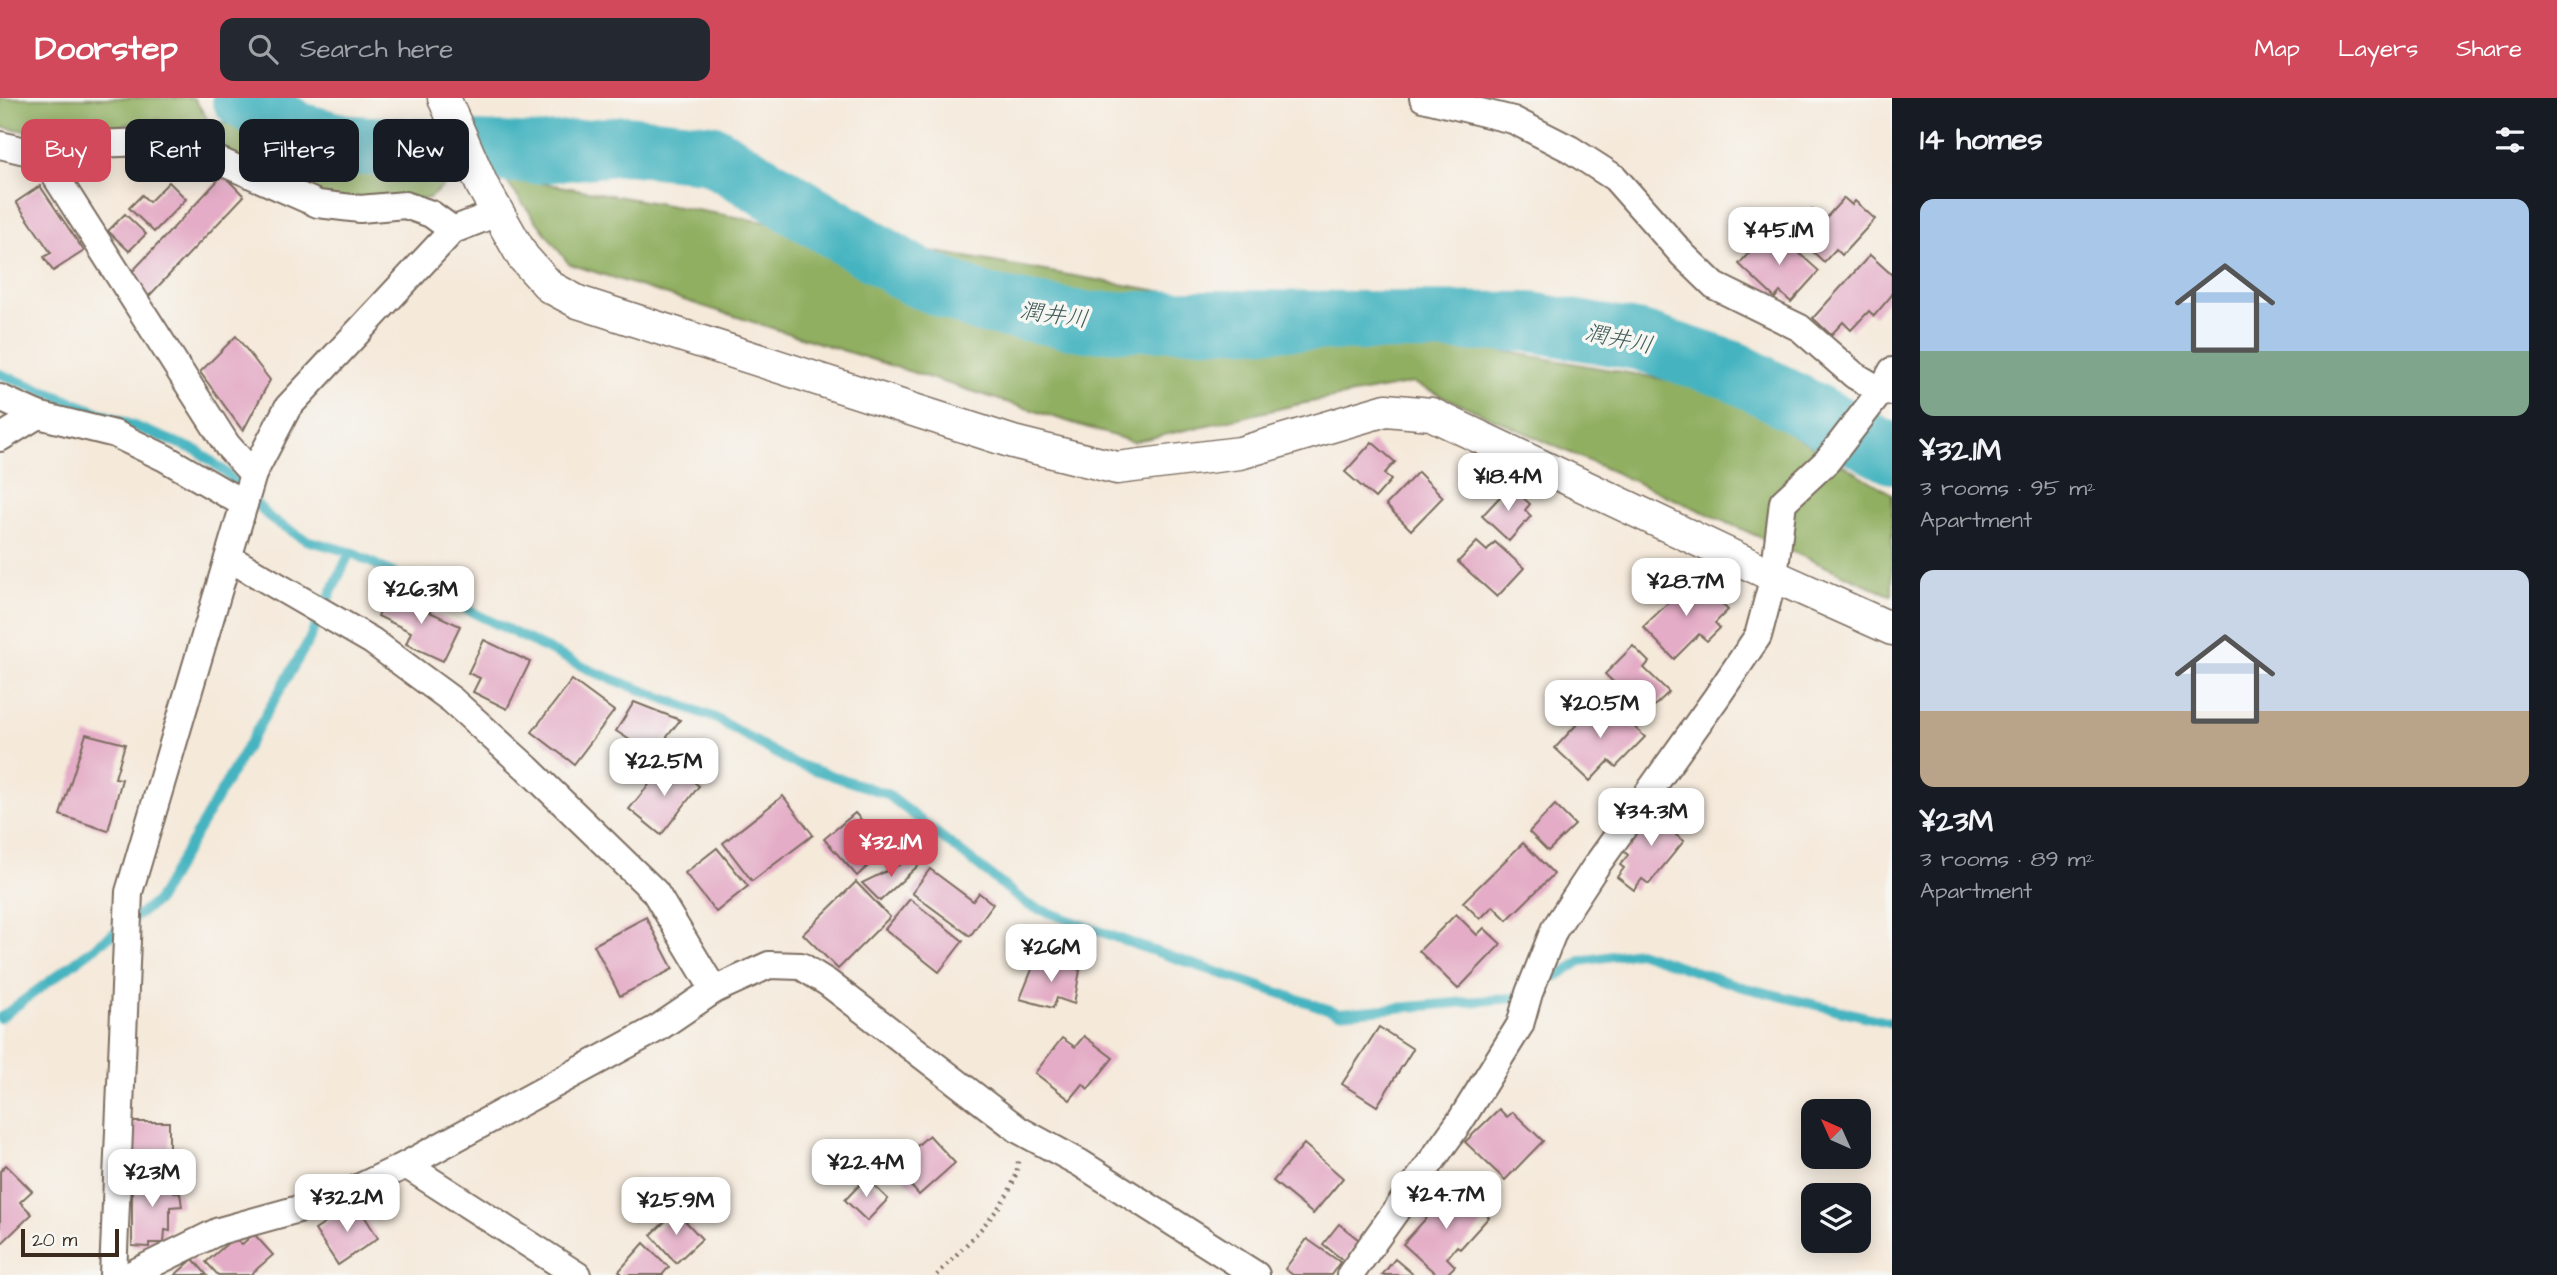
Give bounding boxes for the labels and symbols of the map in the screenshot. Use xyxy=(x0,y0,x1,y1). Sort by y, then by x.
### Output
pin: ¥45.1M xyxy=(1722,208,1836,267)
water label: 潤井川 xyxy=(1018,294,1090,336)
water label: 潤井川 xyxy=(1582,316,1656,362)
pin: ¥18.4M xyxy=(1451,454,1565,513)
pin: ¥28.7M xyxy=(1629,559,1743,618)
pin: ¥26.3M xyxy=(364,566,478,626)
pin: ¥20.5M xyxy=(1543,680,1657,740)
pin: ¥22.5M xyxy=(607,738,721,798)
pin: ¥34.3M xyxy=(1594,788,1708,848)
pin: ¥32.1M xyxy=(834,820,948,879)
pin: ¥26M xyxy=(1010,924,1092,984)
north arrow xyxy=(1801,1099,1871,1169)
pin: ¥22.4M xyxy=(809,1140,923,1199)
pin: ¥23M xyxy=(111,1150,193,1209)
pin: ¥24.7M xyxy=(1389,1172,1503,1231)
pin: ¥32.2M xyxy=(290,1174,404,1234)
pin: ¥25.9M xyxy=(619,1178,733,1237)
scale bar xyxy=(21,1226,119,1258)

